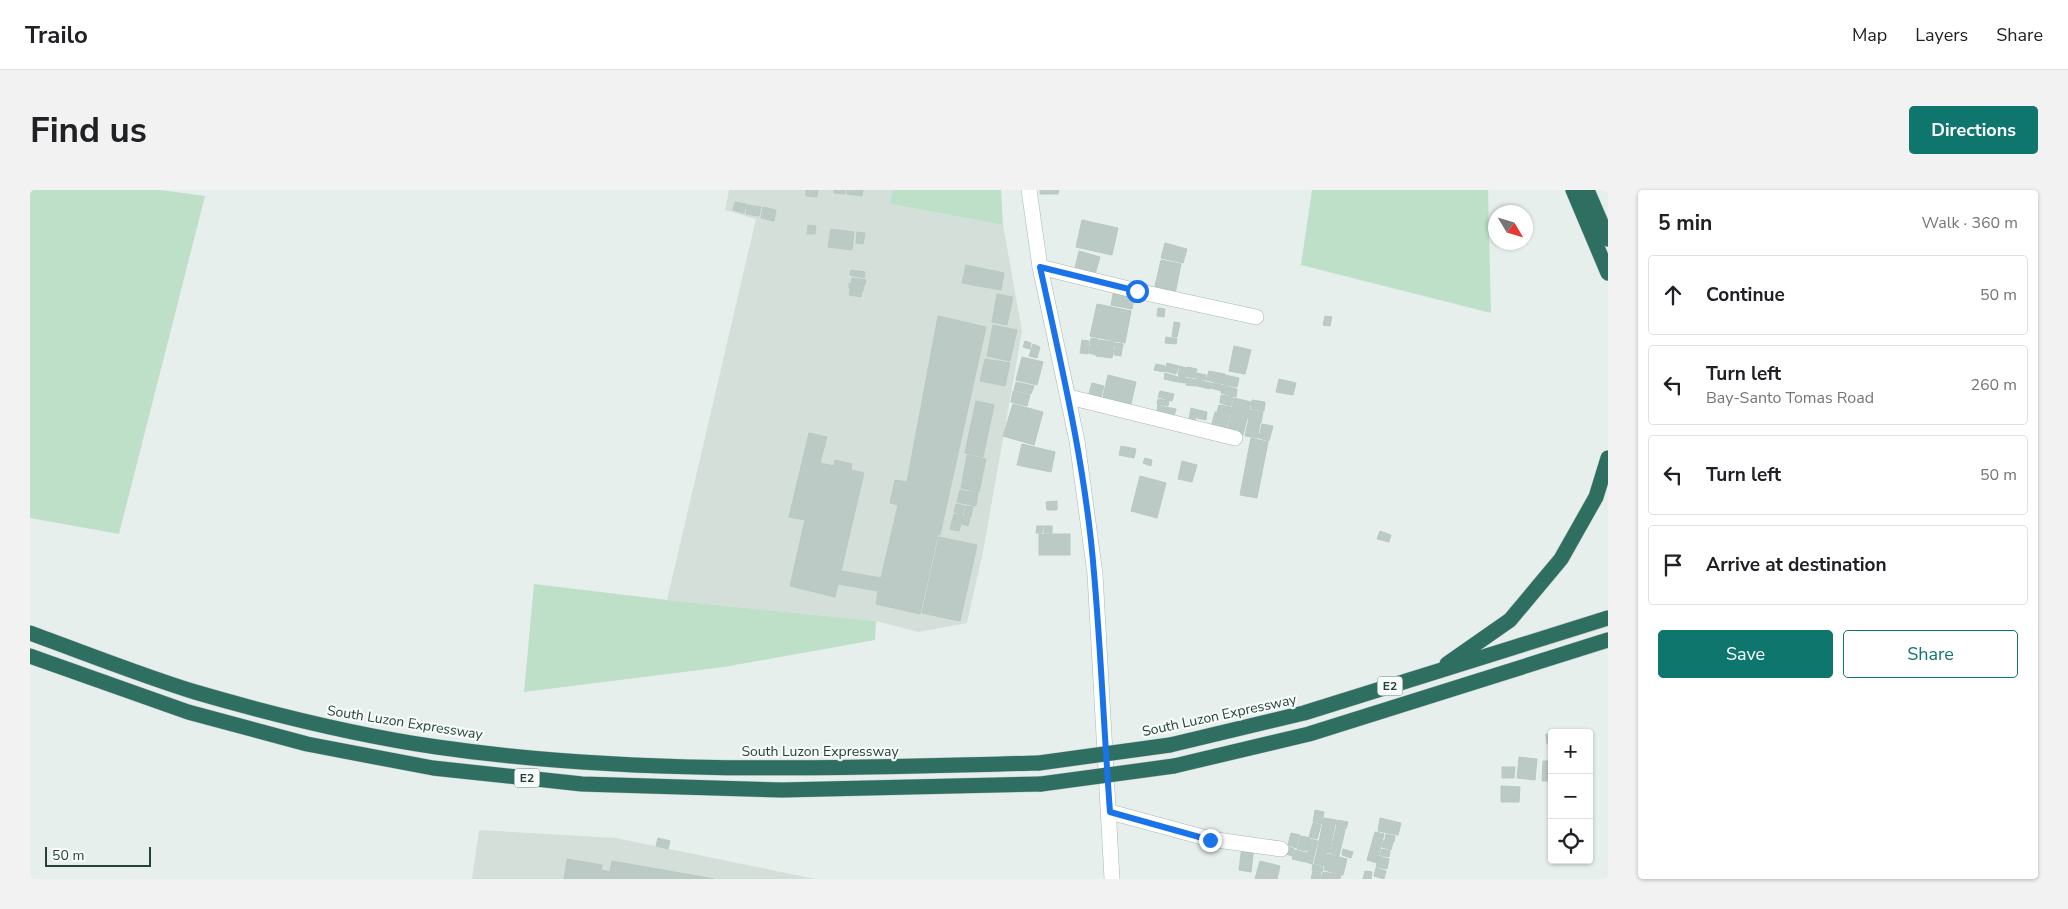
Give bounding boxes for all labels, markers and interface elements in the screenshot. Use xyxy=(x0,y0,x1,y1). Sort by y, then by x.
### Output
text: Trailo xyxy=(25,19,88,51)
text: Map xyxy=(1852,23,1887,47)
text: Layers xyxy=(1915,23,1968,47)
text: Share xyxy=(1996,23,2043,47)
button: Directions xyxy=(1909,106,2038,154)
text: Find us xyxy=(30,107,147,154)
north arrow xyxy=(1488,205,1533,250)
text: 5 min xyxy=(1658,209,1712,237)
text: Walk · 360 m xyxy=(1922,212,2018,234)
route start xyxy=(1126,280,1149,303)
icon: ahead xyxy=(1659,281,1687,309)
text: Continue xyxy=(1706,282,1785,308)
text: 50 m xyxy=(1980,284,2017,306)
text: Turn left xyxy=(1706,361,1781,387)
icon: left xyxy=(1659,371,1687,399)
text: 260 m xyxy=(1970,374,2017,396)
text: Bay-Santo Tomas Road xyxy=(1706,387,1874,409)
icon: left xyxy=(1659,461,1687,489)
text: Turn left xyxy=(1706,462,1781,488)
text: 50 m xyxy=(1980,464,2017,486)
icon: arrive xyxy=(1659,551,1687,579)
text: Arrive at destination xyxy=(1706,552,1887,578)
button: Save xyxy=(1658,630,1833,678)
button: Share xyxy=(1843,630,2018,678)
road number: E2 xyxy=(1378,676,1402,696)
street label: South Luzon Expressway xyxy=(1140,690,1299,741)
street label: South Luzon Expressway xyxy=(326,701,485,744)
map controls xyxy=(1548,729,1593,864)
button: + xyxy=(1548,729,1593,774)
street label: South Luzon Expressway xyxy=(741,742,899,761)
road number: E2 xyxy=(514,768,540,788)
button: − xyxy=(1548,774,1593,819)
button: locate xyxy=(1548,819,1593,864)
route end xyxy=(1199,829,1222,852)
scale bar xyxy=(45,844,151,867)
text: 50 m xyxy=(52,846,84,865)

